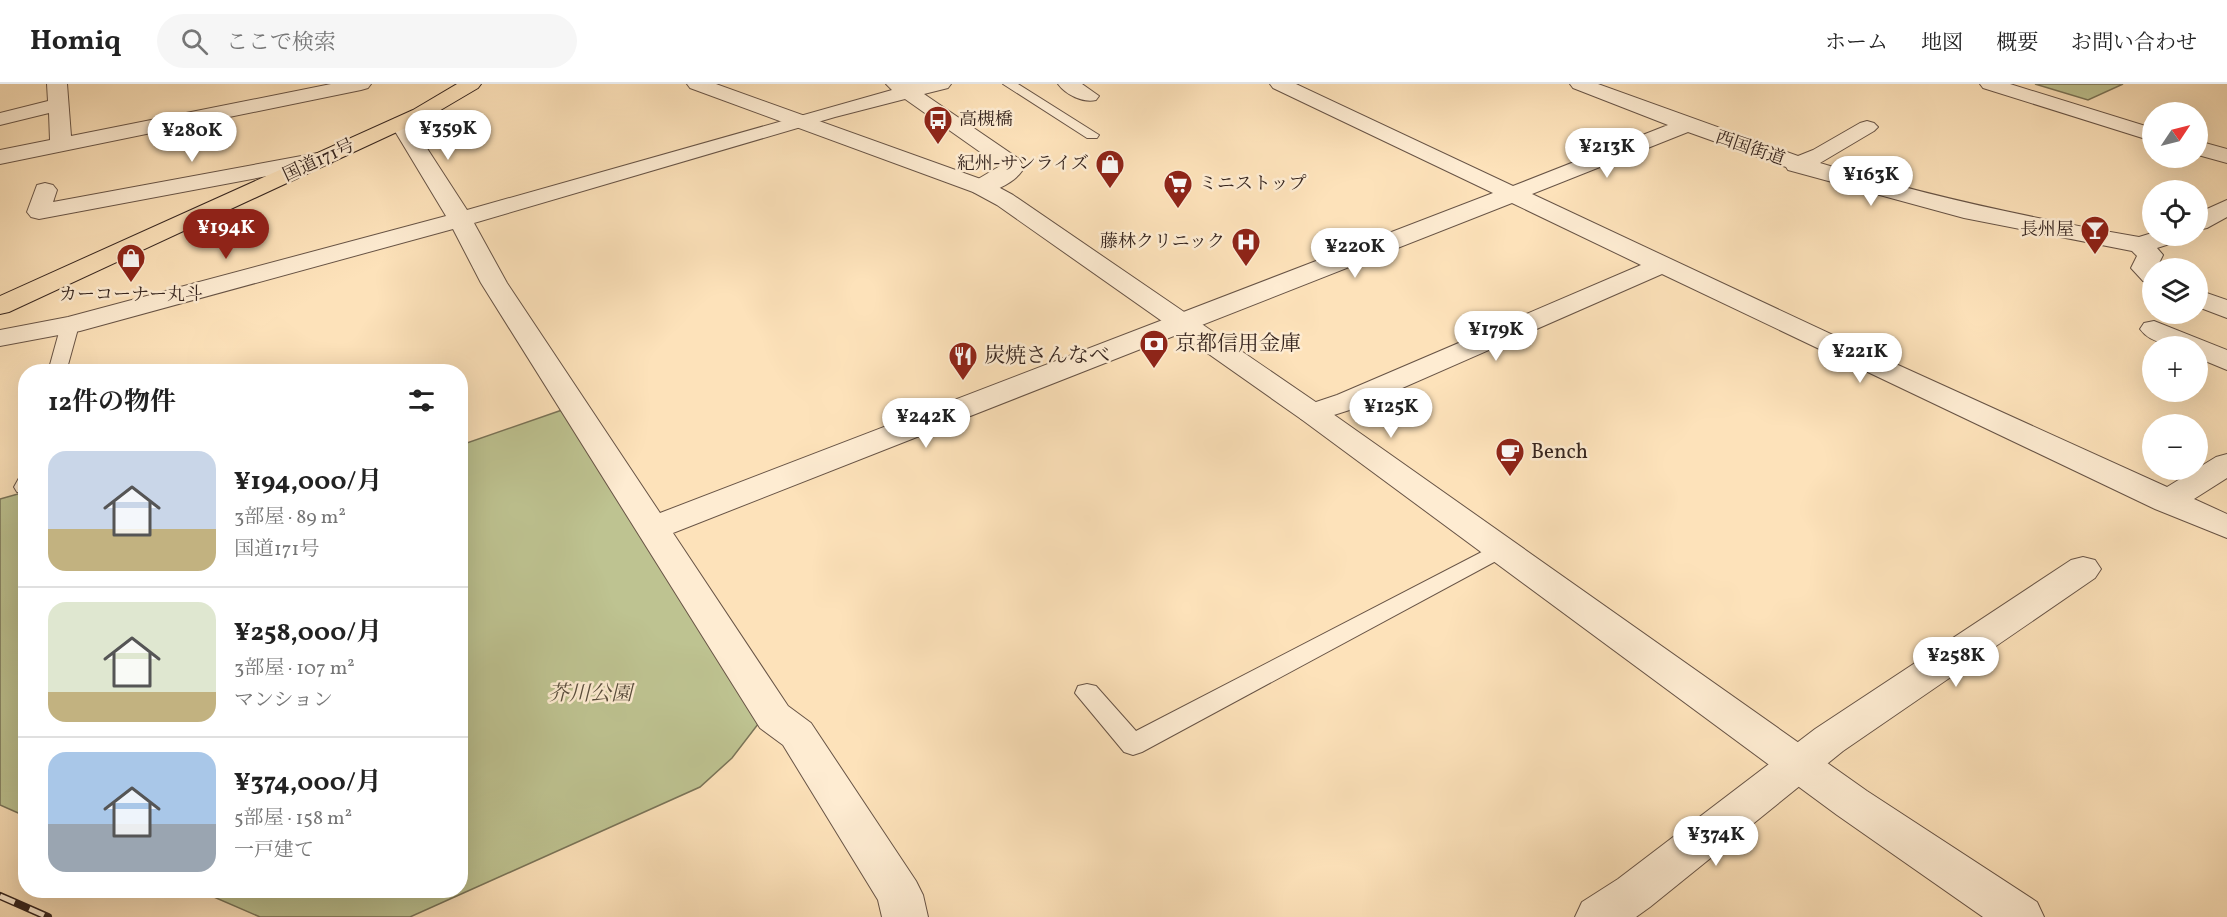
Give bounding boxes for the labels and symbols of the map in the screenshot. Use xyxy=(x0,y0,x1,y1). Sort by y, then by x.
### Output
north arrow xyxy=(2142,102,2208,168)
bus stop icon: 高槻橋 xyxy=(922,104,954,146)
place label: 高槻橋 xyxy=(959,108,1013,133)
pin: ¥359K xyxy=(406,110,490,161)
pin: ¥280K xyxy=(150,112,234,163)
street label: 西国街道 xyxy=(1712,125,1788,173)
pin: ¥213K xyxy=(1565,128,1649,179)
street label: 国道171号 xyxy=(279,133,359,189)
shop icon: 紀州-サンライズ xyxy=(1094,148,1126,190)
place label: 紀州-サンライズ xyxy=(957,152,1089,177)
pin: ¥163K xyxy=(1829,156,1913,207)
supermarket icon: ミニストップ xyxy=(1162,168,1194,210)
place label: ミニストップ xyxy=(1199,172,1306,197)
pin: ¥194K xyxy=(184,209,268,260)
bar icon: 長州屋 xyxy=(2079,214,2111,256)
place label: 長州屋 xyxy=(2020,218,2074,243)
hospital icon: 藤林クリニック xyxy=(1230,226,1262,268)
pin: ¥220K xyxy=(1313,228,1397,279)
place label: 藤林クリニック xyxy=(1100,230,1225,255)
shop icon: カーコーナー丸斗 xyxy=(115,242,147,284)
place label: カーコーナー丸斗 xyxy=(59,283,203,308)
pin: ¥179K xyxy=(1454,311,1538,362)
bank icon: 京都信用金庫 xyxy=(1138,328,1170,370)
place label: 京都信用金庫 xyxy=(1175,330,1301,359)
pin: ¥221K xyxy=(1818,333,1902,384)
restaurant icon: 炭焼さんなべ xyxy=(947,340,979,382)
place label: 炭焼さんなべ xyxy=(984,342,1110,371)
pin: ¥125K xyxy=(1349,388,1433,439)
pin: ¥242K xyxy=(884,398,968,449)
cafe icon: Bench xyxy=(1494,436,1526,478)
place label: Bench xyxy=(1531,438,1588,467)
pin: ¥258K xyxy=(1914,637,1998,688)
park label: 芥川公園 xyxy=(548,680,635,709)
pin: ¥374K xyxy=(1674,816,1758,867)

